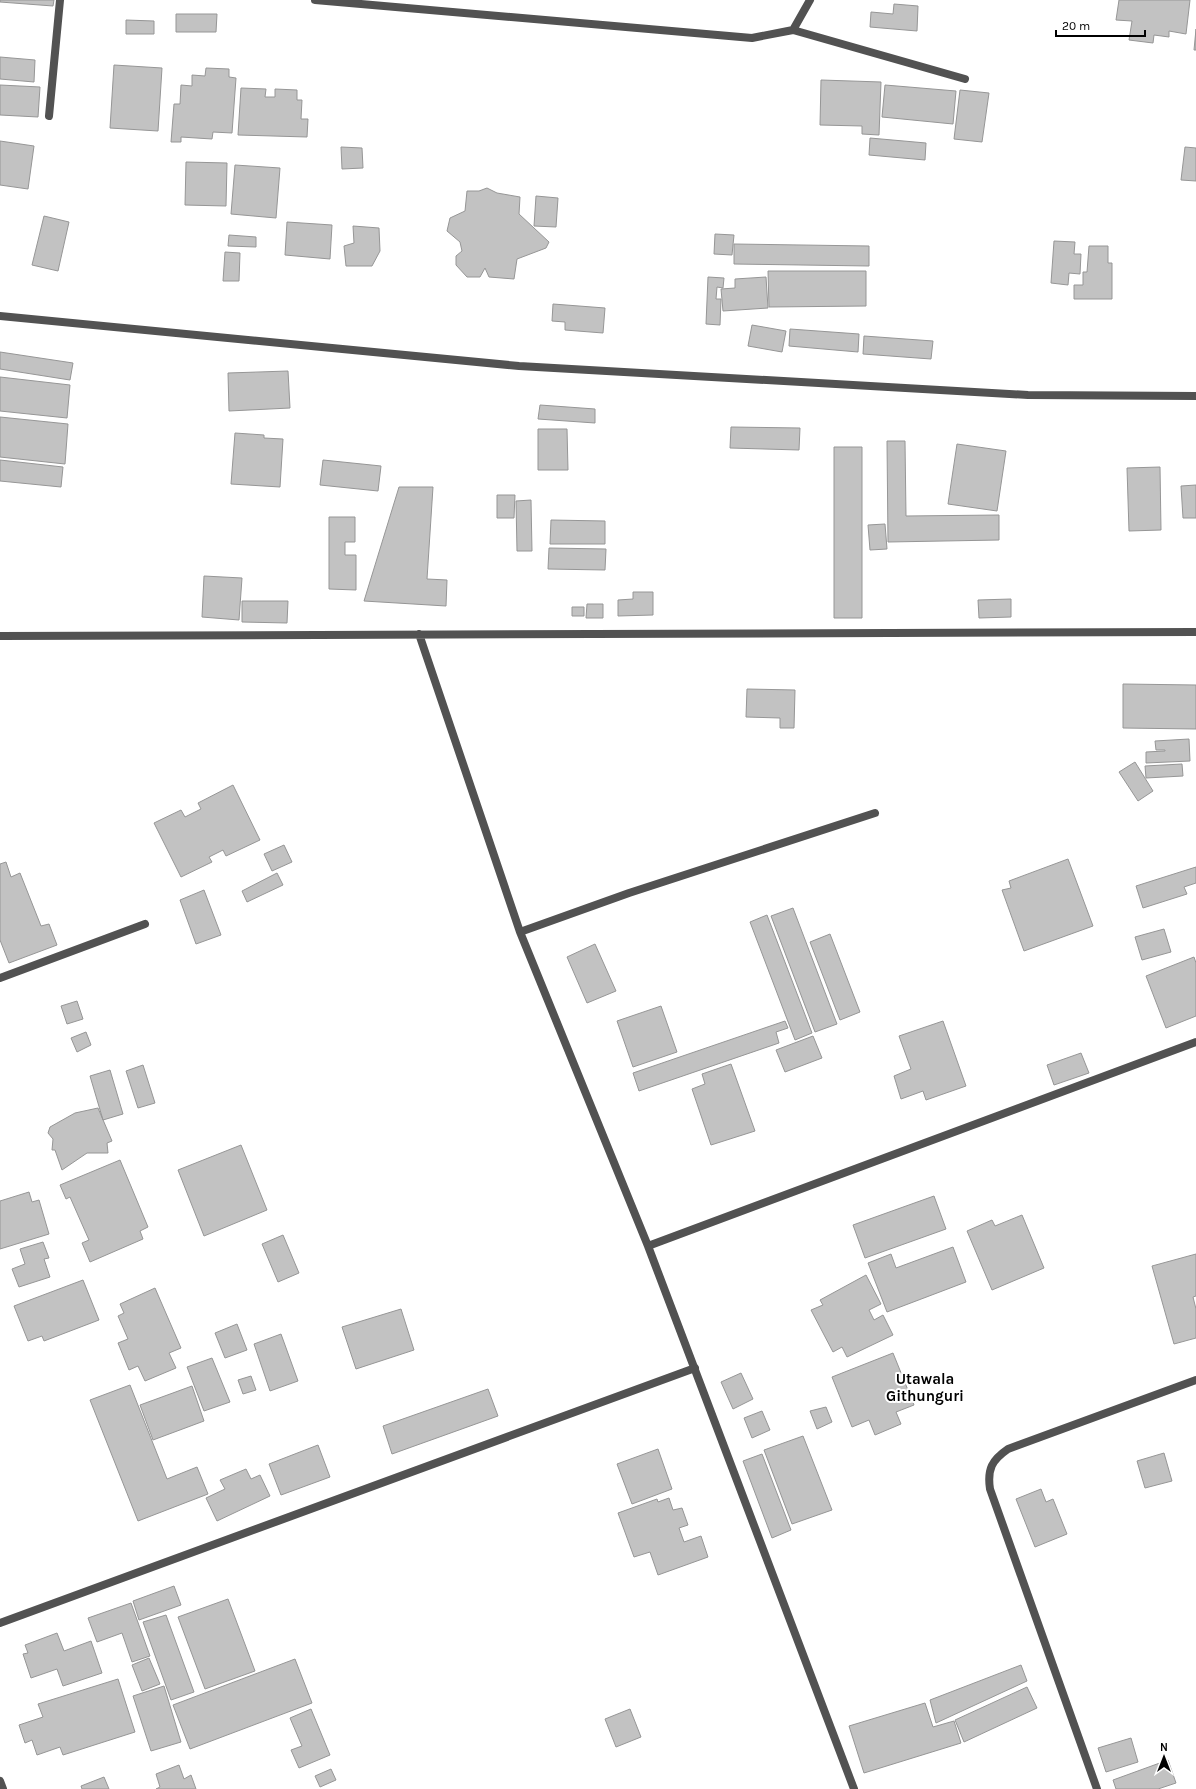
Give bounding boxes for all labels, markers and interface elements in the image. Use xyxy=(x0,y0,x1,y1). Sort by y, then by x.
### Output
scale bar xyxy=(1056,12,1145,38)
text: 20 m xyxy=(1062,19,1090,33)
district label: Utawala Githunguri xyxy=(886,1370,964,1405)
north arrow xyxy=(1144,1737,1184,1777)
text: N xyxy=(1160,1741,1168,1754)

